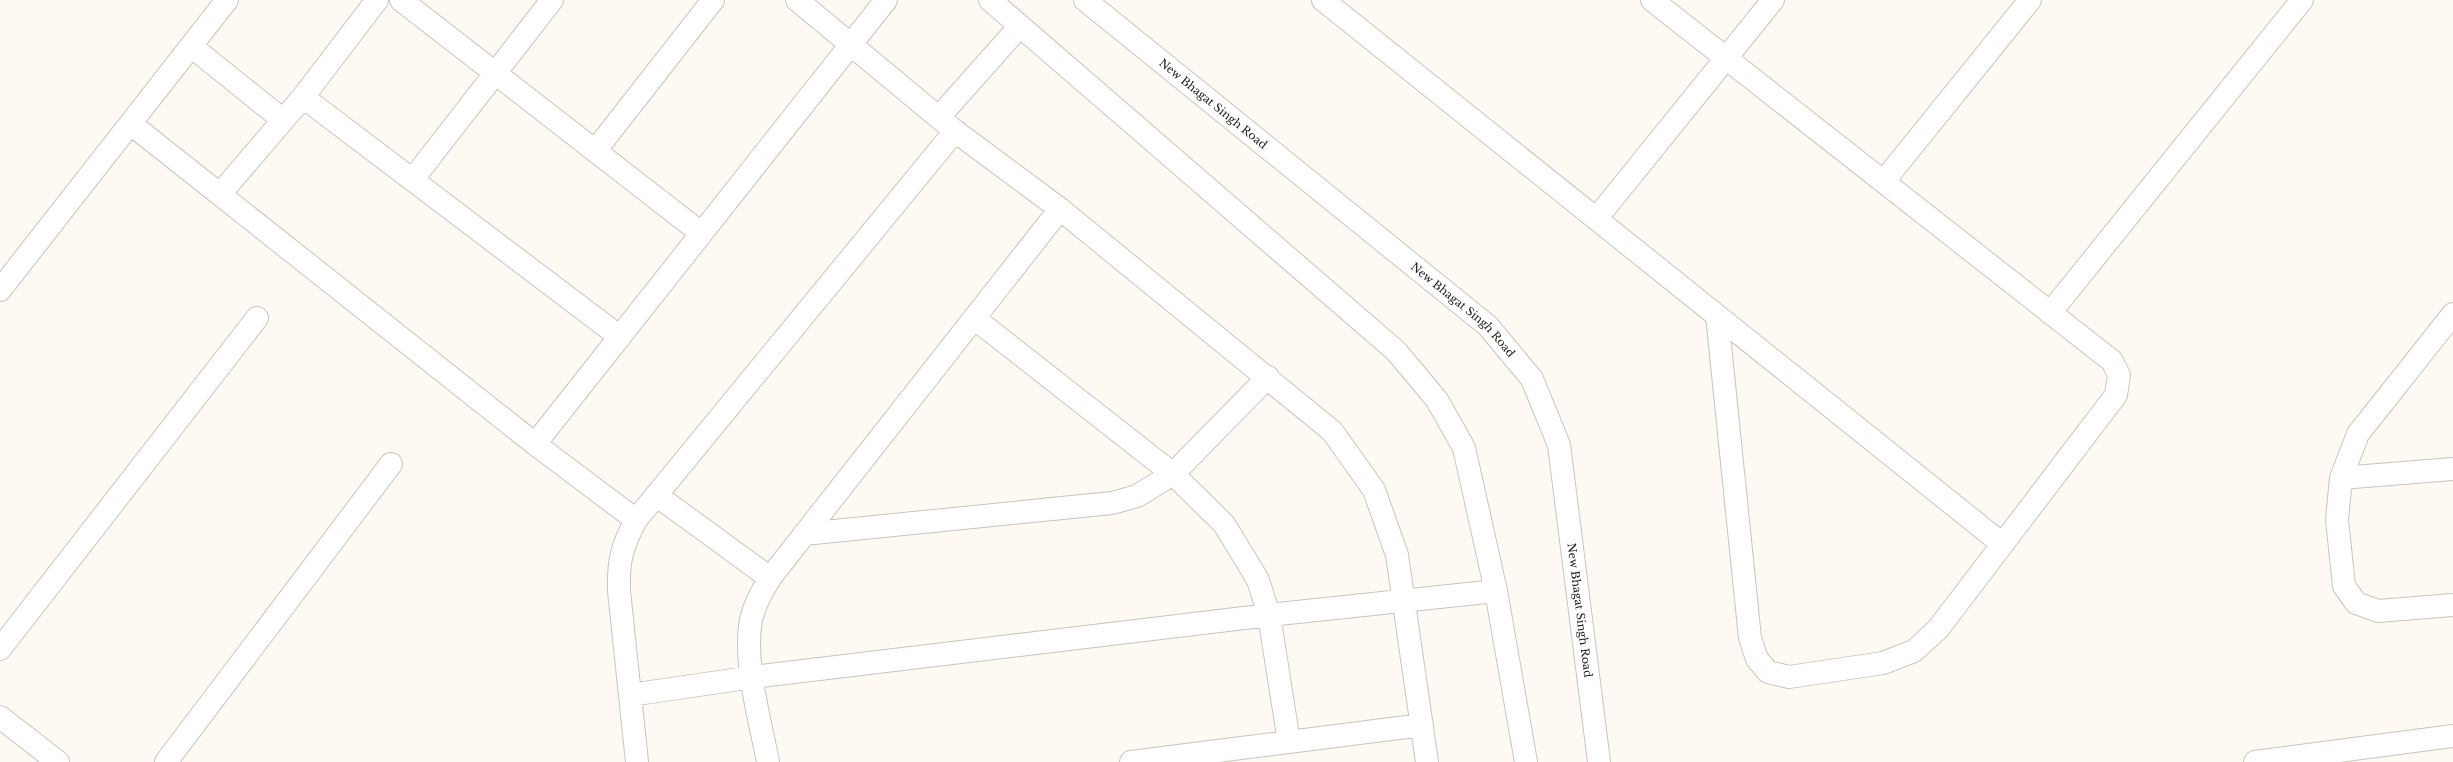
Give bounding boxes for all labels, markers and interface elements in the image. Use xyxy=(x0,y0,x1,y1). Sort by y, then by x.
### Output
street label: New Bhagat Singh Road xyxy=(1156,56,1271,152)
street label: New Bhagat Singh Road xyxy=(1408,260,1518,360)
street label: New Bhagat Singh Road xyxy=(1564,542,1595,679)

